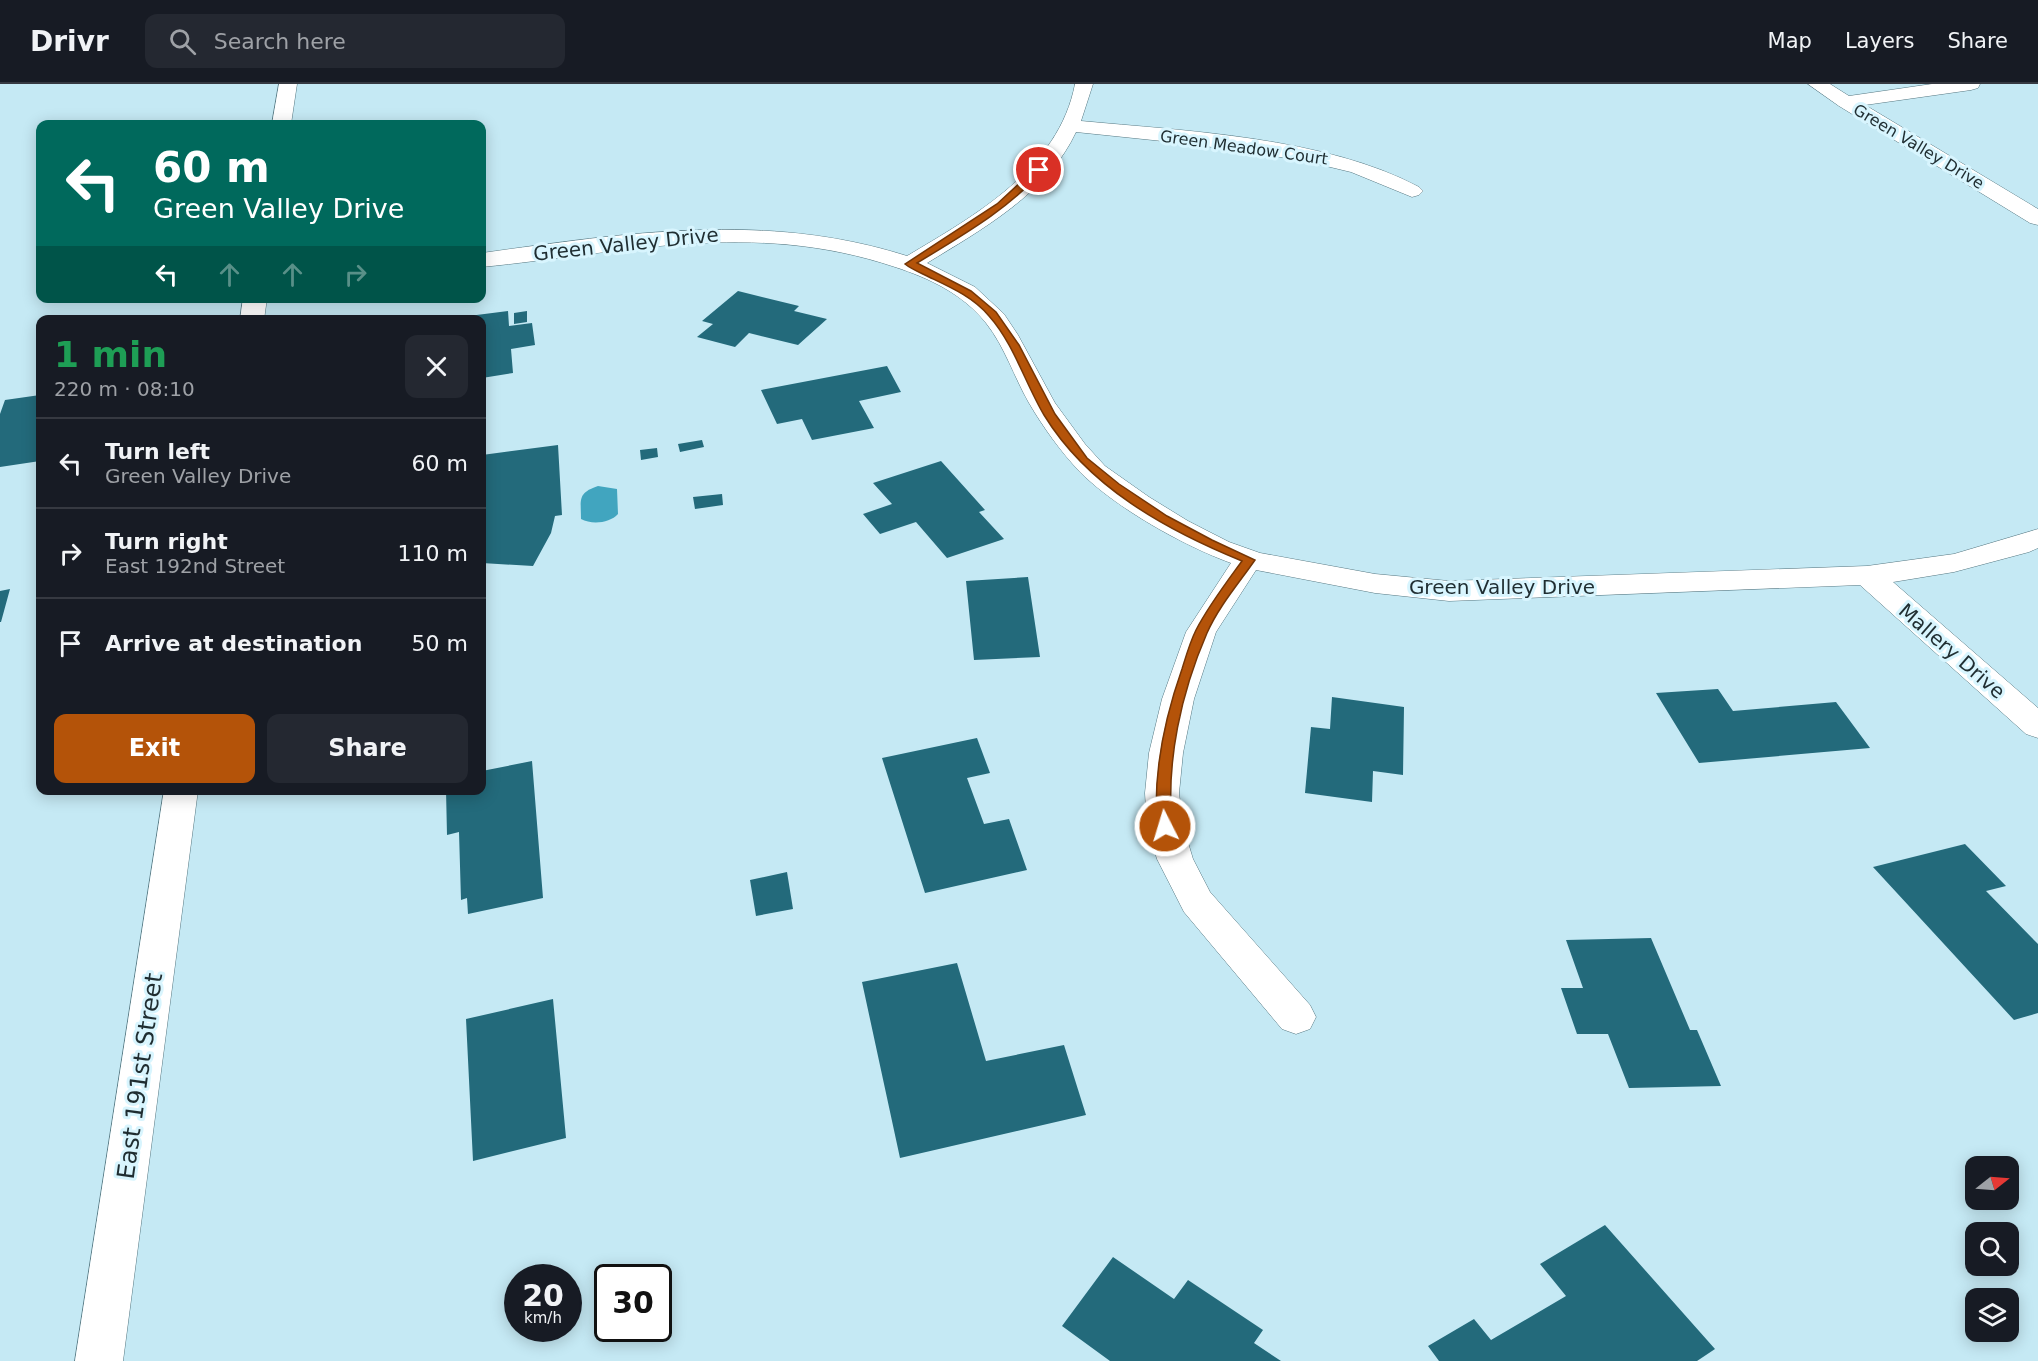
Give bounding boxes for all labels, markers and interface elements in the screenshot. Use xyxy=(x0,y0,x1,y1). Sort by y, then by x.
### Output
search box xyxy=(145,14,565,68)
text: Drivr xyxy=(30,25,109,58)
icon: search xyxy=(166,25,199,58)
text: Search here xyxy=(214,29,346,54)
text: Map xyxy=(1768,29,1812,53)
text: Layers xyxy=(1845,29,1914,53)
text: Share xyxy=(1947,29,2008,53)
street label: Green Valley Drive xyxy=(1850,100,1987,193)
street label: Green Meadow Court xyxy=(1159,126,1329,169)
text: 60 m xyxy=(153,143,270,192)
icon: left xyxy=(54,144,132,222)
pin xyxy=(1013,144,1064,195)
icon: arrive xyxy=(1022,153,1055,186)
text: Green Valley Drive xyxy=(153,193,404,224)
street label: Green Valley Drive xyxy=(532,222,720,266)
icon: left xyxy=(150,258,183,291)
icon: ahead xyxy=(213,258,246,291)
icon: ahead xyxy=(276,258,309,291)
icon: right xyxy=(339,258,372,291)
text: 1 min xyxy=(54,334,167,375)
button: close xyxy=(405,335,468,398)
text: 220 m · 08:10 xyxy=(54,377,195,401)
text: Turn left xyxy=(105,439,210,464)
icon: left xyxy=(54,447,87,480)
text: 60 m xyxy=(412,451,468,476)
text: Green Valley Drive xyxy=(105,464,291,488)
text: Turn right xyxy=(105,529,228,554)
icon: right xyxy=(54,537,87,570)
text: 110 m xyxy=(398,541,468,566)
text: East 192nd Street xyxy=(105,554,285,578)
street label: Green Valley Drive xyxy=(1409,575,1595,599)
street label: Mallery Drive xyxy=(1894,598,2010,704)
icon: arrive xyxy=(54,627,87,660)
text: Arrive at destination xyxy=(105,631,362,656)
text: 50 m xyxy=(412,631,468,656)
button: Exit xyxy=(54,714,255,783)
button: Share xyxy=(267,714,468,783)
position arrow xyxy=(1133,794,1197,858)
street label: East 191st Street xyxy=(112,971,168,1181)
north arrow xyxy=(1965,1156,2019,1210)
map controls xyxy=(1965,1156,2019,1342)
button: search xyxy=(1965,1222,2019,1276)
speed limit sign: 30 xyxy=(594,1264,672,1342)
text: 20 xyxy=(522,1278,564,1313)
button: layers xyxy=(1965,1288,2019,1342)
text: km/h xyxy=(524,1309,562,1327)

